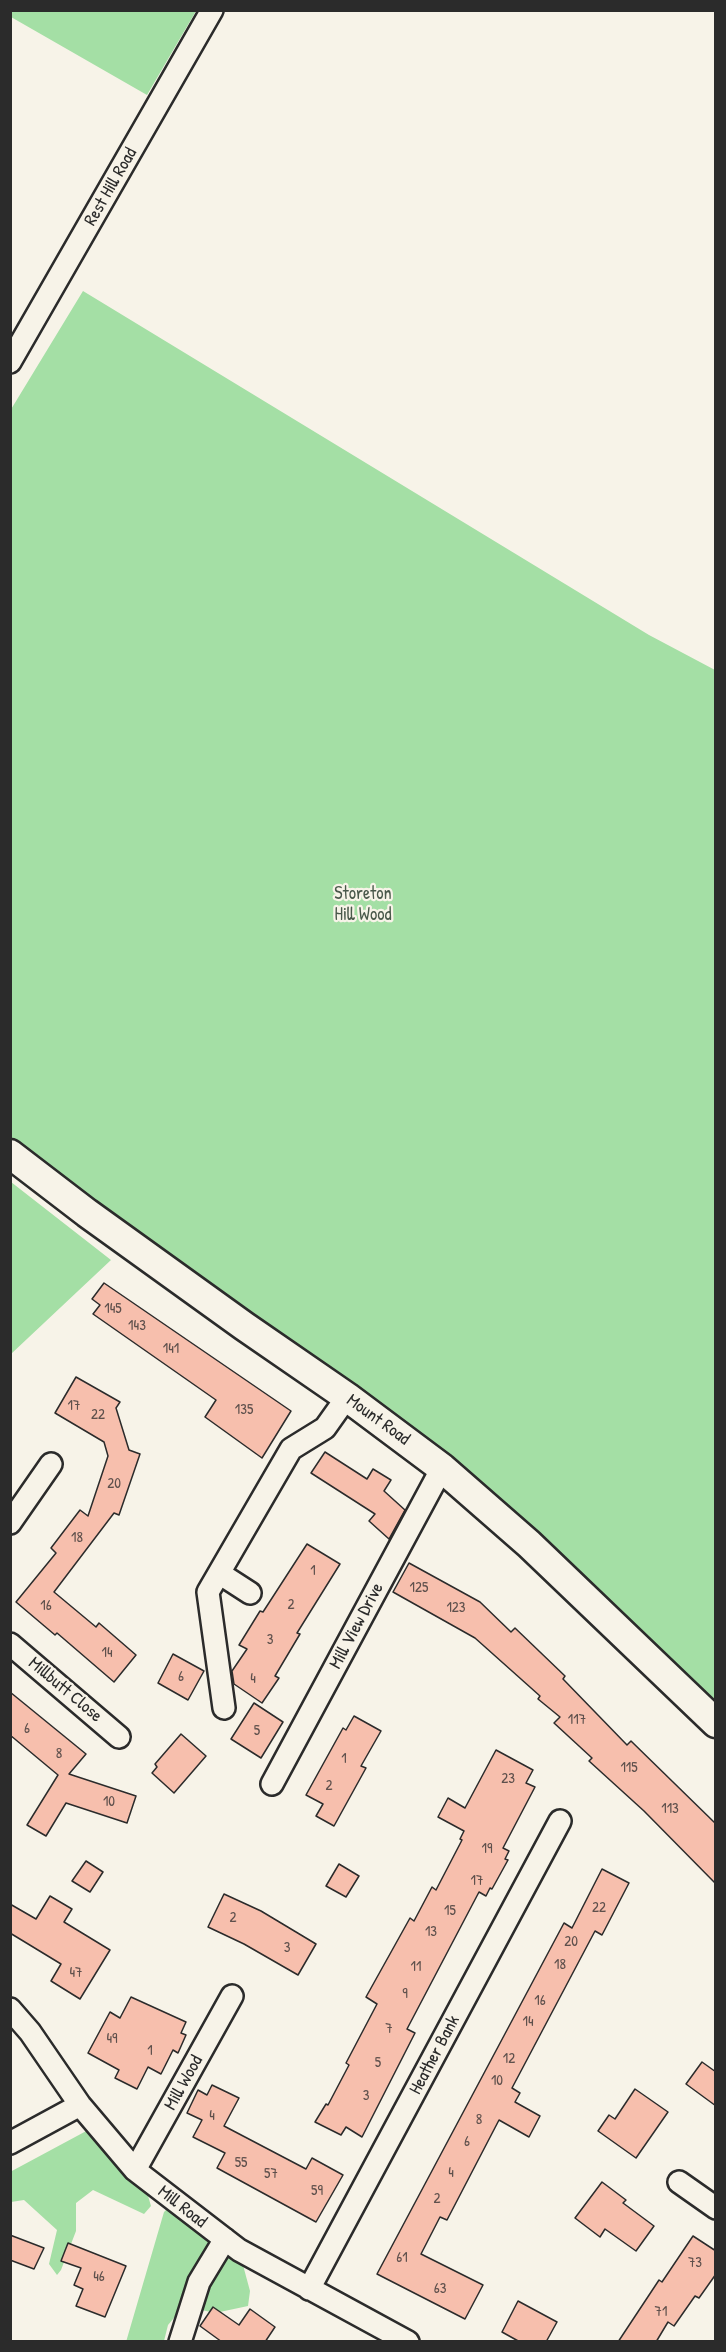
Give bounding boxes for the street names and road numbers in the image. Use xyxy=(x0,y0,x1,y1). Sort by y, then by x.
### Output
street label: Rest Hill Road xyxy=(80,144,142,230)
street label: Mount Road xyxy=(342,1390,414,1450)
street label: Mill View Drive xyxy=(325,1579,389,1673)
street label: Millbutt Close xyxy=(24,1653,106,1727)
street label: Heather Bank xyxy=(405,2012,465,2098)
street label: Mill Wood xyxy=(160,2052,208,2114)
street label: Mill Road xyxy=(153,2181,211,2233)

